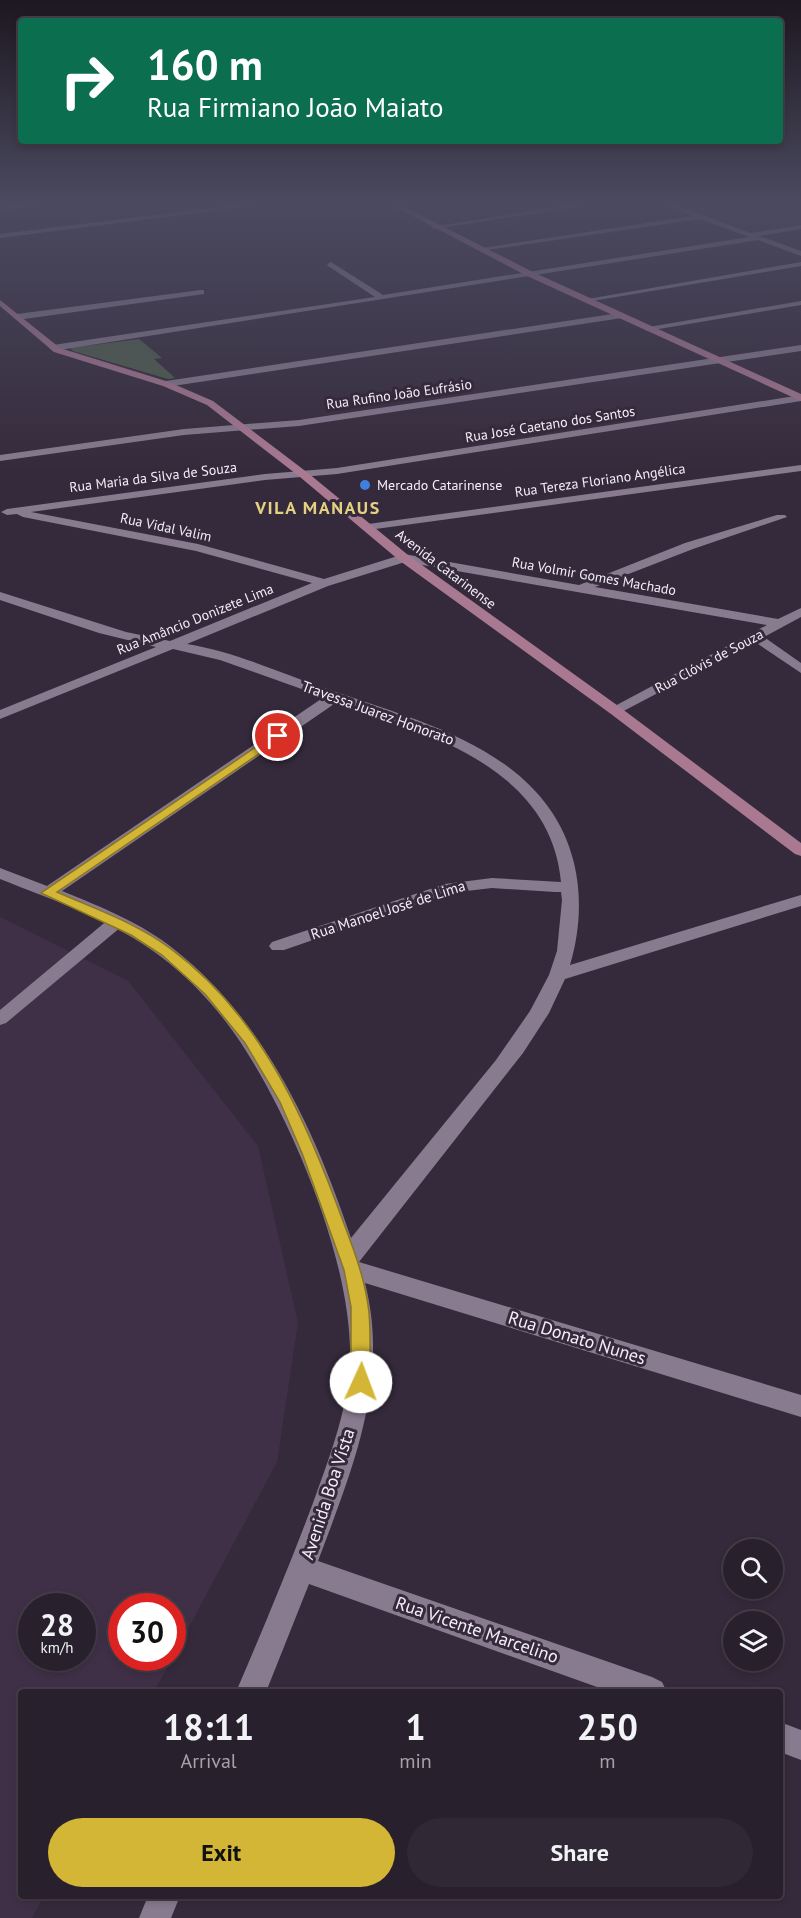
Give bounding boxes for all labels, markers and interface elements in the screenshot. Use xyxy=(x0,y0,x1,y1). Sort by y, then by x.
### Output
text: 160 m xyxy=(147,37,263,92)
icon: right xyxy=(48,42,126,120)
text: Rua Firmiano João Maiato xyxy=(147,90,443,124)
street label: Rua Rufino João Eufrásio xyxy=(325,375,473,413)
street label: Rua José Caetano dos Santos xyxy=(464,402,636,446)
street label: Rua Maria da Silva de Souza xyxy=(68,458,238,496)
street label: Rua Tereza Floriano Angélica xyxy=(514,459,686,501)
place label: Mercado Catarinense xyxy=(377,476,502,494)
marker: Mercado Catarinense xyxy=(358,478,372,492)
district label: VILA MANAUS xyxy=(254,496,381,519)
street label: Rua Vidal Valim xyxy=(119,509,213,545)
street label: Avenida Catarinense xyxy=(392,525,500,613)
street label: Rua Volmir Gomes Machado xyxy=(510,553,678,599)
street label: Rua Amâncio Donizete Lima xyxy=(114,579,276,659)
street label: Rua Clóvis de Souza xyxy=(652,625,766,697)
street label: Travessa Juarez Honorato xyxy=(299,676,457,749)
pin xyxy=(252,710,303,761)
icon: arrive xyxy=(261,719,294,752)
street label: Rua Manoel José de Lima xyxy=(308,876,467,943)
street label: Rua Donato Nunes xyxy=(505,1306,649,1369)
position arrow xyxy=(329,1350,393,1414)
street label: Avenida Boa Vista xyxy=(295,1425,360,1562)
map controls xyxy=(723,1539,783,1671)
button: search xyxy=(723,1539,783,1599)
street label: Rua Vicente Marcelino xyxy=(393,1591,562,1668)
speed limit sign: 30 xyxy=(108,1593,186,1671)
text: 28 xyxy=(40,1605,74,1644)
button: layers xyxy=(723,1611,783,1671)
text: km/h xyxy=(41,1638,73,1657)
text: 18:11 xyxy=(163,1703,254,1750)
text: 1 xyxy=(405,1703,426,1750)
text: 250 xyxy=(577,1703,638,1750)
text: Arrival xyxy=(181,1748,237,1774)
text: min xyxy=(399,1748,432,1774)
text: m xyxy=(599,1748,616,1774)
button: Exit xyxy=(48,1818,395,1887)
button: Share xyxy=(407,1818,753,1887)

